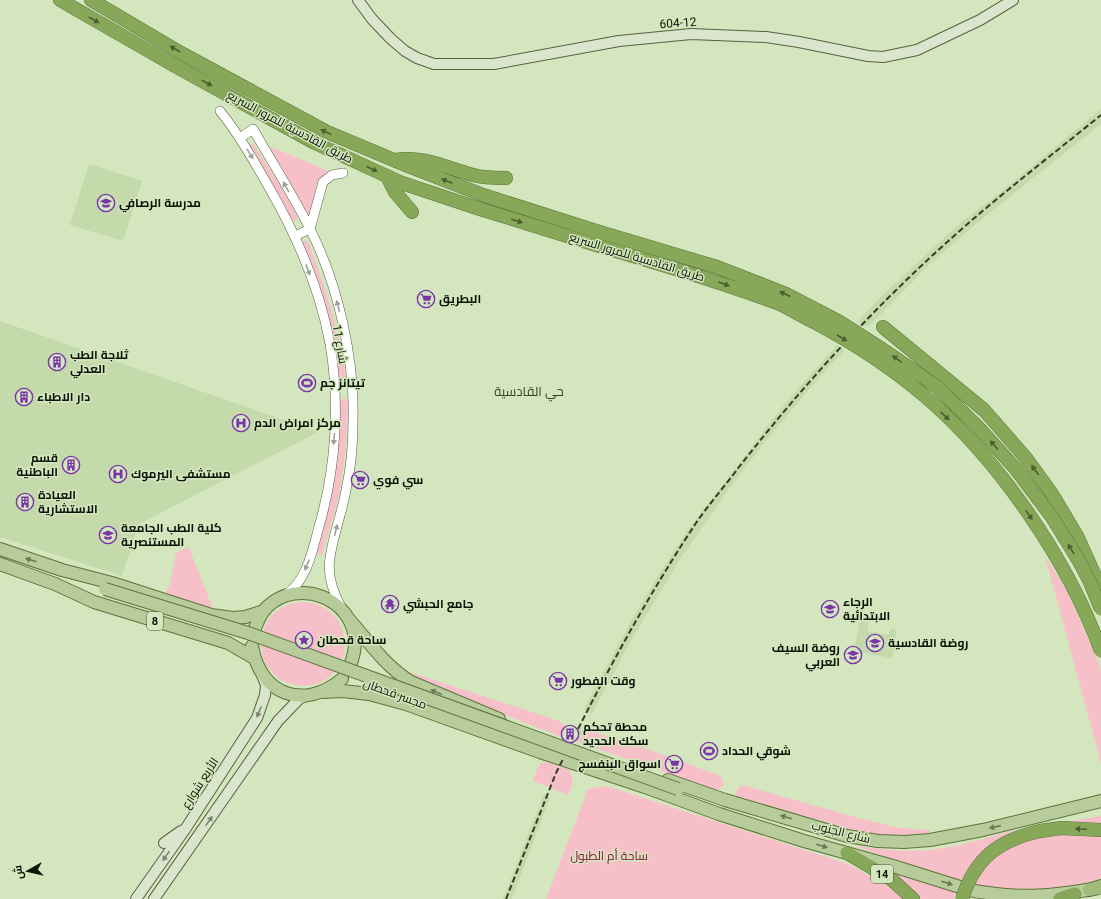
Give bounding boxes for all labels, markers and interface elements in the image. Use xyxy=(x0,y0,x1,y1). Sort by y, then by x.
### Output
street label: 604-12 xyxy=(659,15,697,31)
one-way arrow xyxy=(88,16,100,23)
one-way arrow xyxy=(170,46,181,53)
one-way arrow xyxy=(201,80,213,87)
street label: طريق القادسية للمرور السريع xyxy=(224,88,355,167)
one-way arrow xyxy=(321,129,332,135)
one-way arrow xyxy=(246,148,253,160)
one-way arrow xyxy=(366,166,378,172)
one-way arrow xyxy=(440,178,452,184)
one-way arrow xyxy=(283,181,290,193)
school or university icon: مدرسة الرصافي xyxy=(96,193,116,213)
place label: مدرسة الرصافي xyxy=(119,196,201,213)
one-way arrow xyxy=(511,218,523,224)
street label: طريق القادسية للمرور السريع xyxy=(567,230,706,285)
one-way arrow xyxy=(305,265,311,277)
one-way arrow xyxy=(718,282,730,288)
supermarket icon: البطريق xyxy=(416,289,436,309)
one-way arrow xyxy=(779,291,790,297)
place label: البطريق xyxy=(439,292,481,307)
one-way arrow xyxy=(334,299,340,312)
street label: شارع 11 xyxy=(329,323,350,365)
one-way arrow xyxy=(836,334,848,341)
place label: ثلاجة الطب العدلي xyxy=(70,348,129,379)
building icon: ثلاجة الطب العدلي xyxy=(47,352,67,372)
one-way arrow xyxy=(892,355,902,363)
sports icon: تيتانز جم xyxy=(297,373,317,393)
place label: تيتانز جم xyxy=(320,376,365,391)
district label: حي القادسية xyxy=(494,384,564,402)
building icon: دار الاطباء xyxy=(14,387,34,407)
place label: دار الاطباء xyxy=(37,390,90,405)
one-way arrow xyxy=(940,411,950,421)
hospital icon: مركز امراض الدم xyxy=(231,413,251,433)
place label: مركز امراض الدم xyxy=(254,416,341,431)
one-way arrow xyxy=(331,433,337,445)
one-way arrow xyxy=(989,440,999,450)
place label: قسم الباطنية xyxy=(16,451,58,479)
building icon: قسم الباطنية xyxy=(61,455,81,475)
hospital icon: مستشفى اليرموك xyxy=(108,464,128,484)
one-way arrow xyxy=(1030,464,1039,475)
place label: مستشفى اليرموك xyxy=(131,467,231,482)
supermarket icon: سي فوي xyxy=(350,470,370,490)
place label: سي فوي xyxy=(373,473,423,490)
place label: العيادة الاستشارية xyxy=(38,488,98,517)
building icon: العيادة الاستشارية xyxy=(15,492,35,512)
one-way arrow xyxy=(1025,510,1033,520)
place label: كلية الطب الجامعة المستنصرية xyxy=(121,521,222,550)
one-way arrow xyxy=(334,524,340,537)
school or university icon: كلية الطب الجامعة المستنصرية xyxy=(98,525,118,545)
one-way arrow xyxy=(1068,543,1075,555)
one-way arrow xyxy=(25,556,37,562)
one-way arrow xyxy=(304,560,310,571)
temple icon: جامع الحبشي xyxy=(380,594,400,614)
place label: الرجاء الابتدائية xyxy=(843,595,890,623)
place label: جامع الحبشي xyxy=(403,597,474,614)
school or university icon: الرجاء الابتدائية xyxy=(820,599,840,619)
road number: 8 xyxy=(147,612,163,630)
place icon: ساحة قحطان xyxy=(294,630,314,650)
place label: ساحة قحطان xyxy=(317,633,386,648)
school or university icon: روضة القادسية xyxy=(865,633,885,653)
place label: روضة القادسية xyxy=(888,636,968,651)
place label: روضة السيف العربي xyxy=(772,641,840,672)
school or university icon: روضة السيف العربي xyxy=(843,645,863,665)
supermarket icon: وقت الفطور xyxy=(548,671,568,691)
place label: وقت الفطور xyxy=(570,674,636,689)
street label: مجسر قحطان xyxy=(361,676,429,712)
one-way arrow xyxy=(429,688,441,694)
one-way arrow xyxy=(256,706,262,718)
place label: محطة تحكم سكك الحديد xyxy=(583,720,649,748)
building icon: محطة تحكم سكك الحديد xyxy=(560,724,580,744)
sports icon: شوقي الحداد xyxy=(699,741,719,761)
place label: شوقي الحداد xyxy=(722,744,791,761)
supermarket icon: اسواق البنفسج xyxy=(664,754,684,774)
street label: الأربع شوارع xyxy=(178,755,222,812)
place label: اسواق البنفسج xyxy=(578,757,661,773)
one-way arrow xyxy=(780,814,792,820)
one-way arrow xyxy=(205,816,213,826)
street label: شارع الجنوب xyxy=(810,818,872,847)
one-way arrow xyxy=(989,825,1001,831)
one-way arrow xyxy=(1075,826,1087,833)
one-way arrow xyxy=(817,843,829,849)
park label: ساحة أم الطبول xyxy=(570,848,648,864)
north arrow xyxy=(8,851,48,891)
one-way arrow xyxy=(162,851,170,862)
text: ش xyxy=(11,864,26,880)
road number: 14 xyxy=(871,865,893,883)
one-way arrow xyxy=(941,880,953,886)

